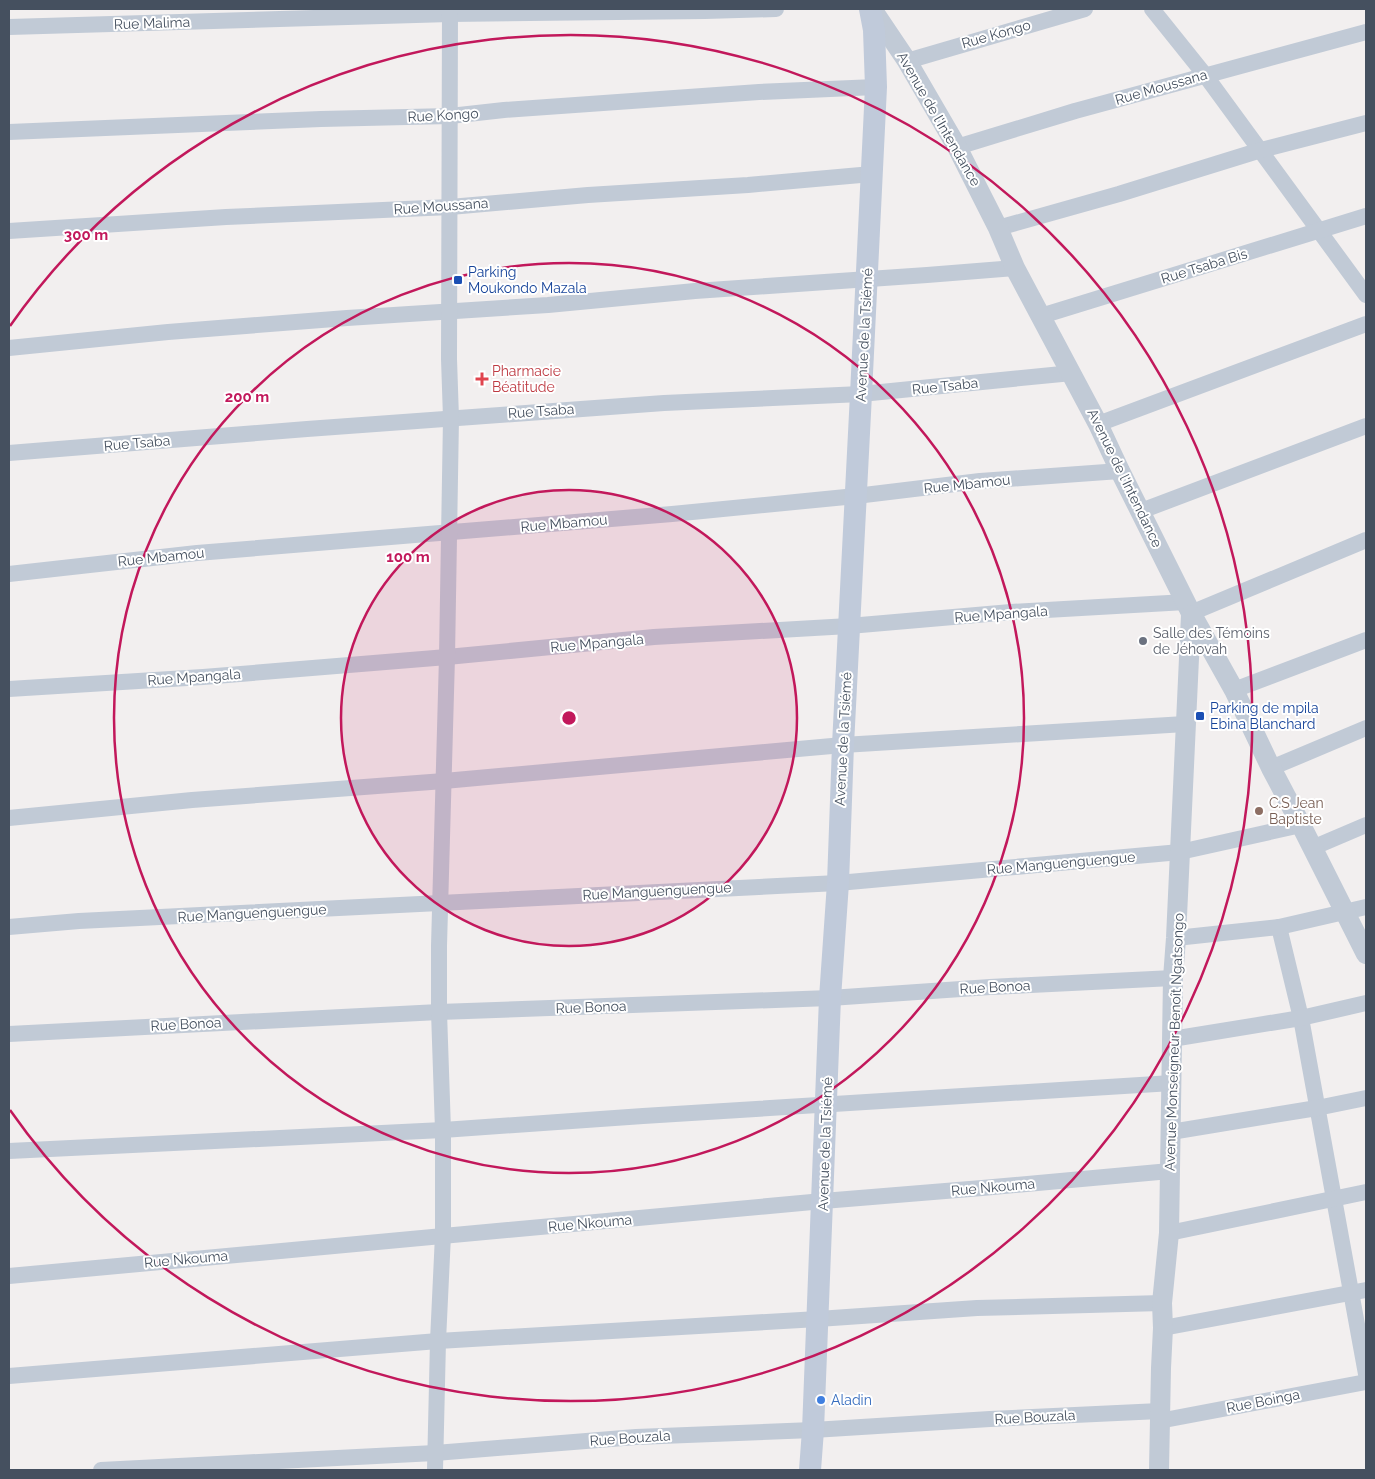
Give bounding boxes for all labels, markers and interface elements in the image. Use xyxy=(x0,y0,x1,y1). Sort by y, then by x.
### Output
street label: Rue Malima xyxy=(114,14,190,32)
street label: Rue Kongo xyxy=(960,16,1032,52)
street label: Avenue de l'Intendance xyxy=(894,49,984,189)
street label: Rue Moussana xyxy=(1113,66,1209,108)
street label: Rue Kongo xyxy=(407,105,479,125)
street label: Rue Moussana xyxy=(393,195,489,217)
text: 300 m xyxy=(64,226,108,244)
street label: Rue Tsaba Bis xyxy=(1159,245,1249,287)
place label: Parking Moukondo Mazala xyxy=(468,264,587,296)
street label: Avenue de la Tsiémé xyxy=(853,268,875,402)
marker: Parking Moukondo Mazala xyxy=(452,274,464,286)
place label: Pharmacie Béatitude xyxy=(492,363,561,395)
marker: Pharmacie Béatitude xyxy=(476,373,488,385)
street label: Rue Tsaba xyxy=(911,375,979,397)
text: 200 m xyxy=(225,388,269,406)
street label: Rue Tsaba xyxy=(507,401,575,421)
street label: Avenue de l'Intendance xyxy=(1084,406,1166,550)
street label: Rue Tsaba xyxy=(103,432,171,454)
street label: Rue Mbamou xyxy=(923,471,1011,497)
street label: Rue Mbamou xyxy=(520,511,608,535)
street label: Rue Mbamou xyxy=(117,544,205,570)
text: 100 m xyxy=(386,548,430,566)
street label: Rue Mpangala xyxy=(954,603,1048,625)
place label: Salle des Témoins de Jéhovah xyxy=(1153,625,1270,657)
street label: Rue Mpangala xyxy=(550,631,644,655)
marker: Salle des Témoins de Jéhovah xyxy=(1137,635,1149,647)
street label: Rue Mpangala xyxy=(147,666,241,688)
street label: Avenue de la Tsiémé xyxy=(832,672,854,806)
place label: Parking de mpila Ebina Blanchard xyxy=(1210,700,1319,732)
centre of rings xyxy=(560,709,578,727)
marker: Parking de mpila Ebina Blanchard xyxy=(1194,710,1206,722)
place label: C.S Jean Baptiste xyxy=(1269,795,1324,827)
marker: C.S Jean Baptiste xyxy=(1253,805,1265,817)
street label: Rue Manguenguengue xyxy=(986,849,1136,877)
street label: Rue Manguenguengue xyxy=(582,879,732,903)
street label: Rue Manguenguengue xyxy=(177,901,327,925)
street label: Avenue Monseigneur Benoît Ngatsongo xyxy=(1162,913,1186,1171)
street label: Rue Bonoa xyxy=(959,977,1031,997)
street label: Rue Bonoa xyxy=(555,998,627,1016)
street label: Rue Bonoa xyxy=(150,1014,222,1034)
street label: Avenue de la Tsiémé xyxy=(815,1077,835,1211)
street label: Rue Nkouma xyxy=(950,1175,1036,1199)
street label: Rue Nkouma xyxy=(547,1211,633,1235)
street label: Rue Nkouma xyxy=(143,1247,229,1271)
street label: Rue Boinga xyxy=(1225,1386,1301,1416)
place label: Aladin xyxy=(831,1392,872,1408)
marker: Aladin xyxy=(815,1394,827,1406)
street label: Rue Bouzala xyxy=(994,1407,1076,1427)
street label: Rue Bouzala xyxy=(589,1427,671,1449)

